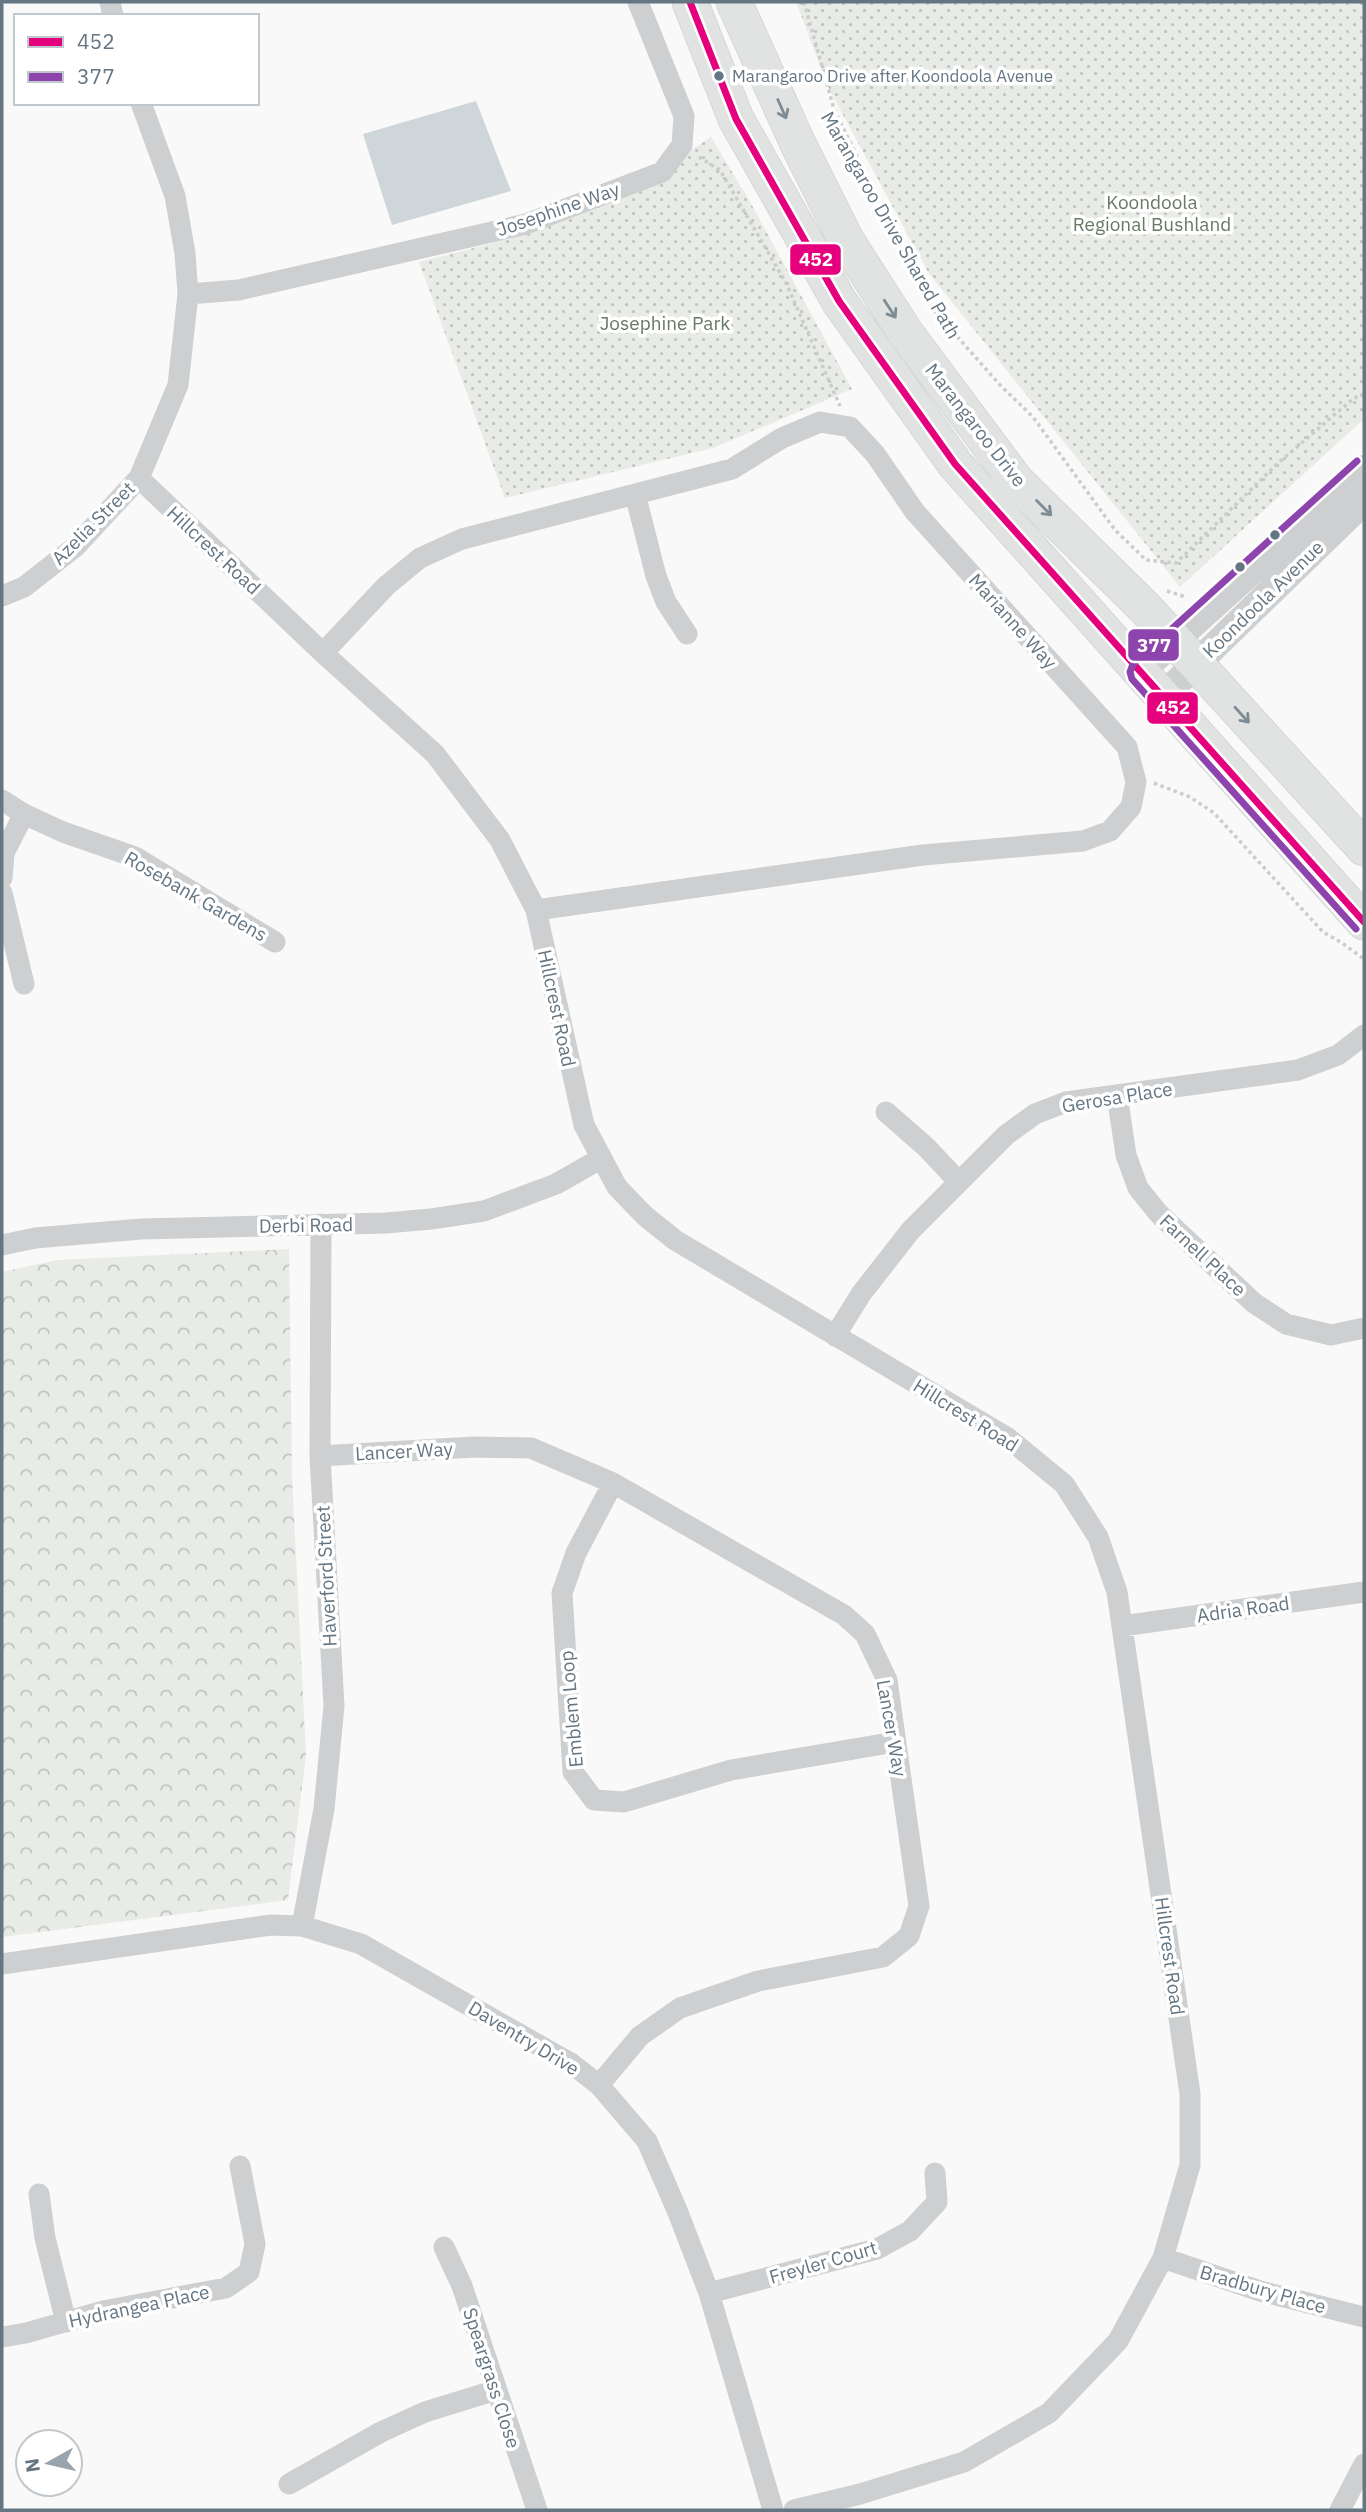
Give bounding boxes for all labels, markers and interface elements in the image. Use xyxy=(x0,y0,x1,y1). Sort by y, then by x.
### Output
legend xyxy=(14,14,259,105)
text: 452 xyxy=(77,27,115,55)
text: 377 xyxy=(77,62,115,90)
place label: Marangaroo Drive after Koondoola Avenue xyxy=(732,65,1053,87)
marker: Marangaroo Drive after Koondoola Avenue xyxy=(712,69,726,83)
one-way arrow xyxy=(776,98,789,119)
street label: Marangaroo Drive Shared Path xyxy=(816,107,966,343)
street label: Josephine Way xyxy=(493,177,623,241)
park label: Koondoola Regional Bushland xyxy=(1073,190,1231,236)
line badge: 452 xyxy=(789,243,842,276)
text: 452 xyxy=(799,247,833,271)
one-way arrow xyxy=(883,298,897,318)
park label: Josephine Park xyxy=(600,311,730,335)
street label: Marangaroo Drive xyxy=(920,358,1032,492)
street label: Azelia Street xyxy=(46,476,140,570)
one-way arrow xyxy=(1035,499,1052,516)
street label: Hillcrest Road xyxy=(162,501,266,599)
unlabelled marker xyxy=(1268,528,1282,542)
street label: Koondoola Avenue xyxy=(1197,535,1329,663)
unlabelled marker xyxy=(1233,560,1247,574)
street label: Marianne Way xyxy=(964,568,1062,674)
line badge: 377 xyxy=(1127,628,1180,662)
text: 377 xyxy=(1137,633,1171,657)
line badge: 452 xyxy=(1146,691,1199,725)
text: 452 xyxy=(1156,695,1190,719)
one-way arrow xyxy=(1234,706,1251,723)
street label: Rosebank Gardens xyxy=(121,846,271,946)
street label: Hillcrest Road xyxy=(533,947,581,1069)
street label: Gerosa Place xyxy=(1060,1076,1174,1118)
street label: Farnell Place xyxy=(1155,1209,1251,1301)
street label: Derbi Road xyxy=(259,1212,353,1238)
street label: Hillcrest Road xyxy=(909,1373,1023,1457)
street label: Lancer Way xyxy=(354,1436,454,1466)
street label: Haverford Street xyxy=(310,1505,342,1647)
street label: Adria Road xyxy=(1195,1591,1291,1627)
street label: Emblem Loop xyxy=(554,1650,588,1768)
street label: Lancer Way xyxy=(872,1678,912,1779)
street label: Hillcrest Road xyxy=(1150,1895,1190,2017)
street label: Daventry Drive xyxy=(464,1996,584,2080)
street label: Freyler Court xyxy=(766,2235,880,2289)
street label: Bradbury Place xyxy=(1197,2260,1329,2318)
street label: Hydrangea Place xyxy=(66,2279,212,2333)
street label: Speargrass Close xyxy=(458,2305,526,2451)
north arrow xyxy=(14,2428,84,2498)
text: N xyxy=(19,2457,45,2474)

